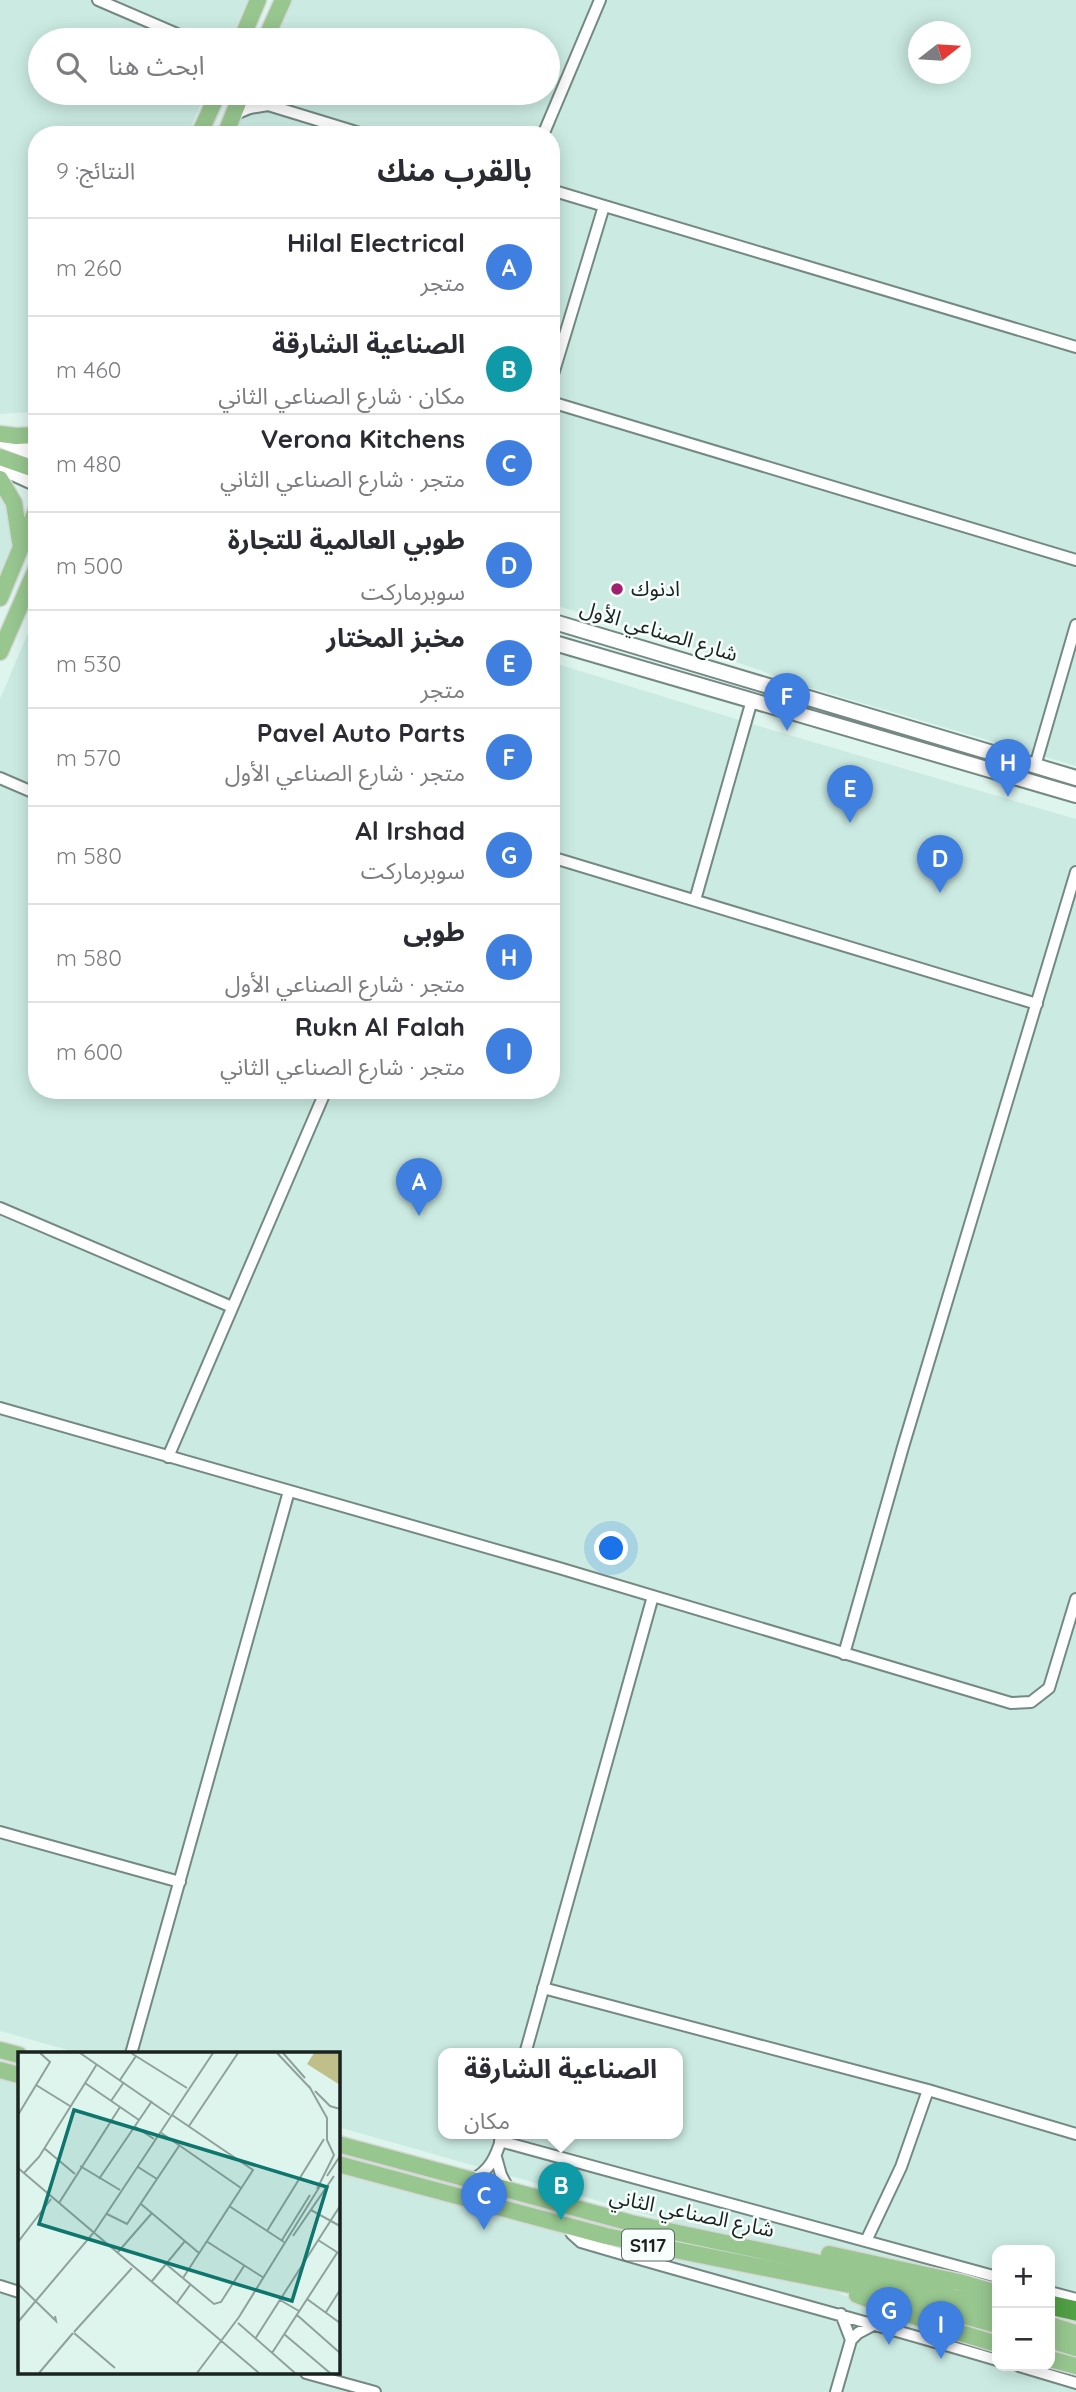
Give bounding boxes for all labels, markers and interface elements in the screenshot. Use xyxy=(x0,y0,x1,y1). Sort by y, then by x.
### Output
north arrow xyxy=(908,21,971,84)
search box xyxy=(28,28,560,105)
icon: search xyxy=(52,48,90,86)
text: ابحث هنا xyxy=(108,49,205,82)
text: بالقرب منك xyxy=(377,151,532,189)
text: النتائج: 9 xyxy=(56,156,135,185)
text: Hilal Electrical xyxy=(287,226,465,259)
text: 260 m xyxy=(56,253,122,282)
text: A xyxy=(502,253,516,282)
text: متجر xyxy=(421,268,465,297)
text: الصناعية الشارقة xyxy=(272,327,465,360)
text: 460 m xyxy=(56,355,121,384)
text: B xyxy=(501,355,517,384)
text: مكان · شارع الصناعي الثاني xyxy=(218,381,465,410)
text: Verona Kitchens xyxy=(261,422,465,455)
text: 480 m xyxy=(56,449,122,478)
text: C xyxy=(502,449,516,478)
text: متجر · شارع الصناعي الثاني xyxy=(220,464,465,493)
text: طوبي العالمية للتجارة xyxy=(228,523,465,556)
text: 500 m xyxy=(56,551,123,580)
text: D xyxy=(501,551,517,580)
place label: ادنوك xyxy=(631,575,680,601)
text: سوبرماركت xyxy=(361,577,465,606)
marker: ادنوك xyxy=(609,581,625,597)
street label: شارع الصناعي الأول xyxy=(576,594,741,670)
text: مخبز المختار xyxy=(326,621,465,654)
text: 530 m xyxy=(56,649,122,678)
text: E xyxy=(502,649,516,678)
pin: F xyxy=(764,673,810,731)
text: متجر xyxy=(421,675,465,704)
text: Pavel Auto Parts xyxy=(257,716,465,749)
pin: H xyxy=(985,739,1031,797)
text: 570 m xyxy=(56,743,121,772)
text: F xyxy=(503,743,515,772)
text: متجر · شارع الصناعي الأول xyxy=(225,758,465,787)
pin: E xyxy=(827,765,873,823)
text: Al Irshad xyxy=(355,814,465,847)
pin: D xyxy=(917,835,963,893)
text: 580 m xyxy=(56,841,122,870)
text: G xyxy=(501,841,517,870)
text: سوبرماركت xyxy=(361,856,465,885)
text: طوبى xyxy=(403,915,465,948)
text: 580 m xyxy=(56,943,122,972)
text: H xyxy=(501,943,517,972)
text: متجر · شارع الصناعي الأول xyxy=(225,969,465,998)
text: Rukn Al Falah xyxy=(295,1010,465,1043)
text: 600 m xyxy=(56,1037,123,1066)
text: I xyxy=(506,1037,512,1066)
text: متجر · شارع الصناعي الثاني xyxy=(220,1052,465,1081)
pin: A xyxy=(396,1158,442,1216)
your location xyxy=(594,1531,628,1565)
popup xyxy=(438,2048,683,2139)
inset map xyxy=(18,2052,340,2374)
text: الصناعية الشارقة xyxy=(464,2052,657,2085)
text: مكان xyxy=(464,2106,510,2135)
pin: B xyxy=(538,2162,584,2220)
pin: C xyxy=(461,2172,507,2230)
street label: شارع الصناعي الثاني xyxy=(607,2182,777,2246)
road number: S117 xyxy=(622,2230,674,2260)
map controls xyxy=(992,2245,1055,2371)
button: + xyxy=(992,2245,1055,2308)
pin: G xyxy=(866,2287,912,2345)
pin: I xyxy=(918,2301,964,2359)
button: − xyxy=(992,2308,1055,2371)

